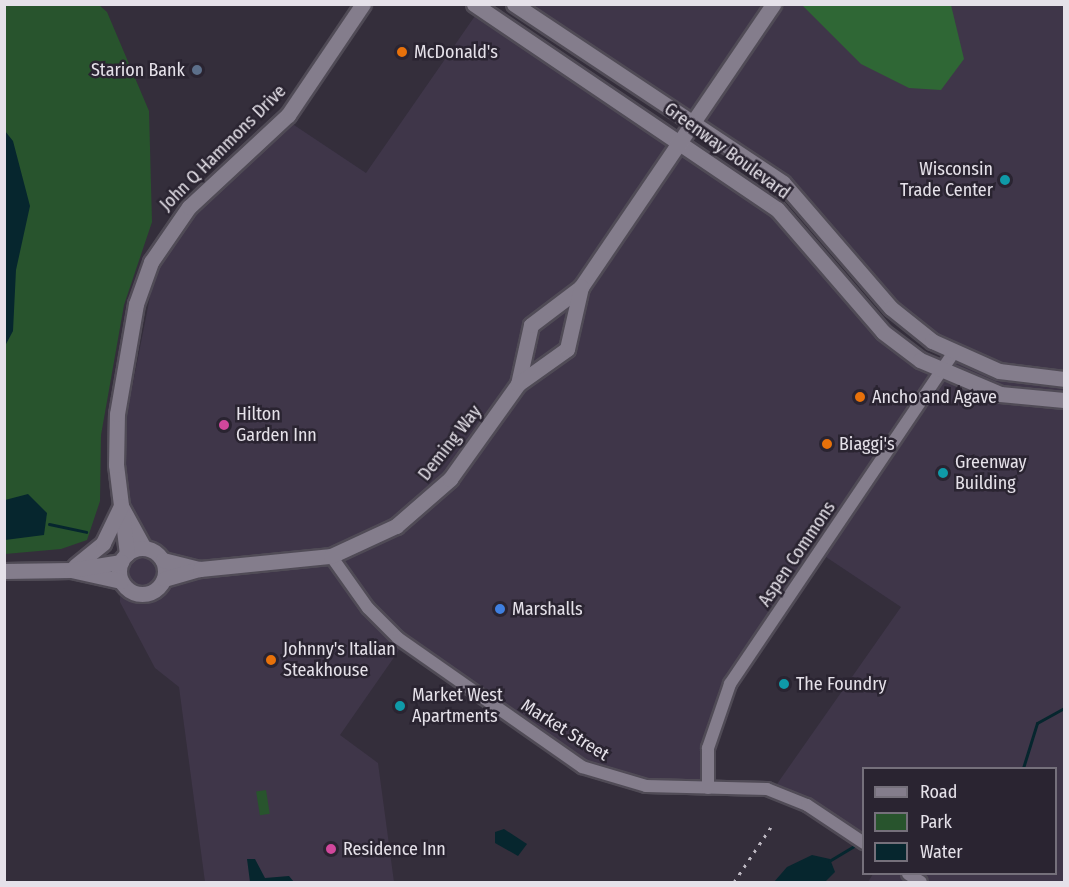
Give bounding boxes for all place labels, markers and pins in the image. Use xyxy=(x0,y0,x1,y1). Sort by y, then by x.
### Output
place label: McDonald's xyxy=(414,41,498,63)
marker: McDonald's xyxy=(395,45,409,59)
place label: Starion Bank xyxy=(91,59,185,81)
marker: Starion Bank xyxy=(190,63,204,77)
place label: Wisconsin Trade Center xyxy=(900,159,993,201)
marker: Wisconsin Trade Center xyxy=(998,173,1012,187)
place label: Ancho and Agave xyxy=(872,386,997,408)
marker: Ancho and Agave xyxy=(853,390,867,404)
place label: Hilton Garden Inn xyxy=(236,404,317,446)
marker: Hilton Garden Inn xyxy=(217,418,231,432)
place label: Biaggi's xyxy=(839,433,895,455)
marker: Biaggi's xyxy=(820,437,834,451)
place label: Greenway Building xyxy=(955,452,1026,494)
marker: Greenway Building xyxy=(936,466,950,480)
place label: Marshalls xyxy=(512,598,583,620)
marker: Marshalls xyxy=(493,602,507,616)
place label: Johnny's Italian Steakhouse xyxy=(283,639,396,682)
marker: Johnny's Italian Steakhouse xyxy=(264,653,278,667)
place label: The Foundry xyxy=(796,673,887,695)
marker: The Foundry xyxy=(777,677,791,691)
place label: Market West Apartments xyxy=(412,685,503,728)
marker: Market West Apartments xyxy=(393,699,407,713)
place label: Residence Inn xyxy=(343,838,446,860)
marker: Residence Inn xyxy=(324,842,338,856)

